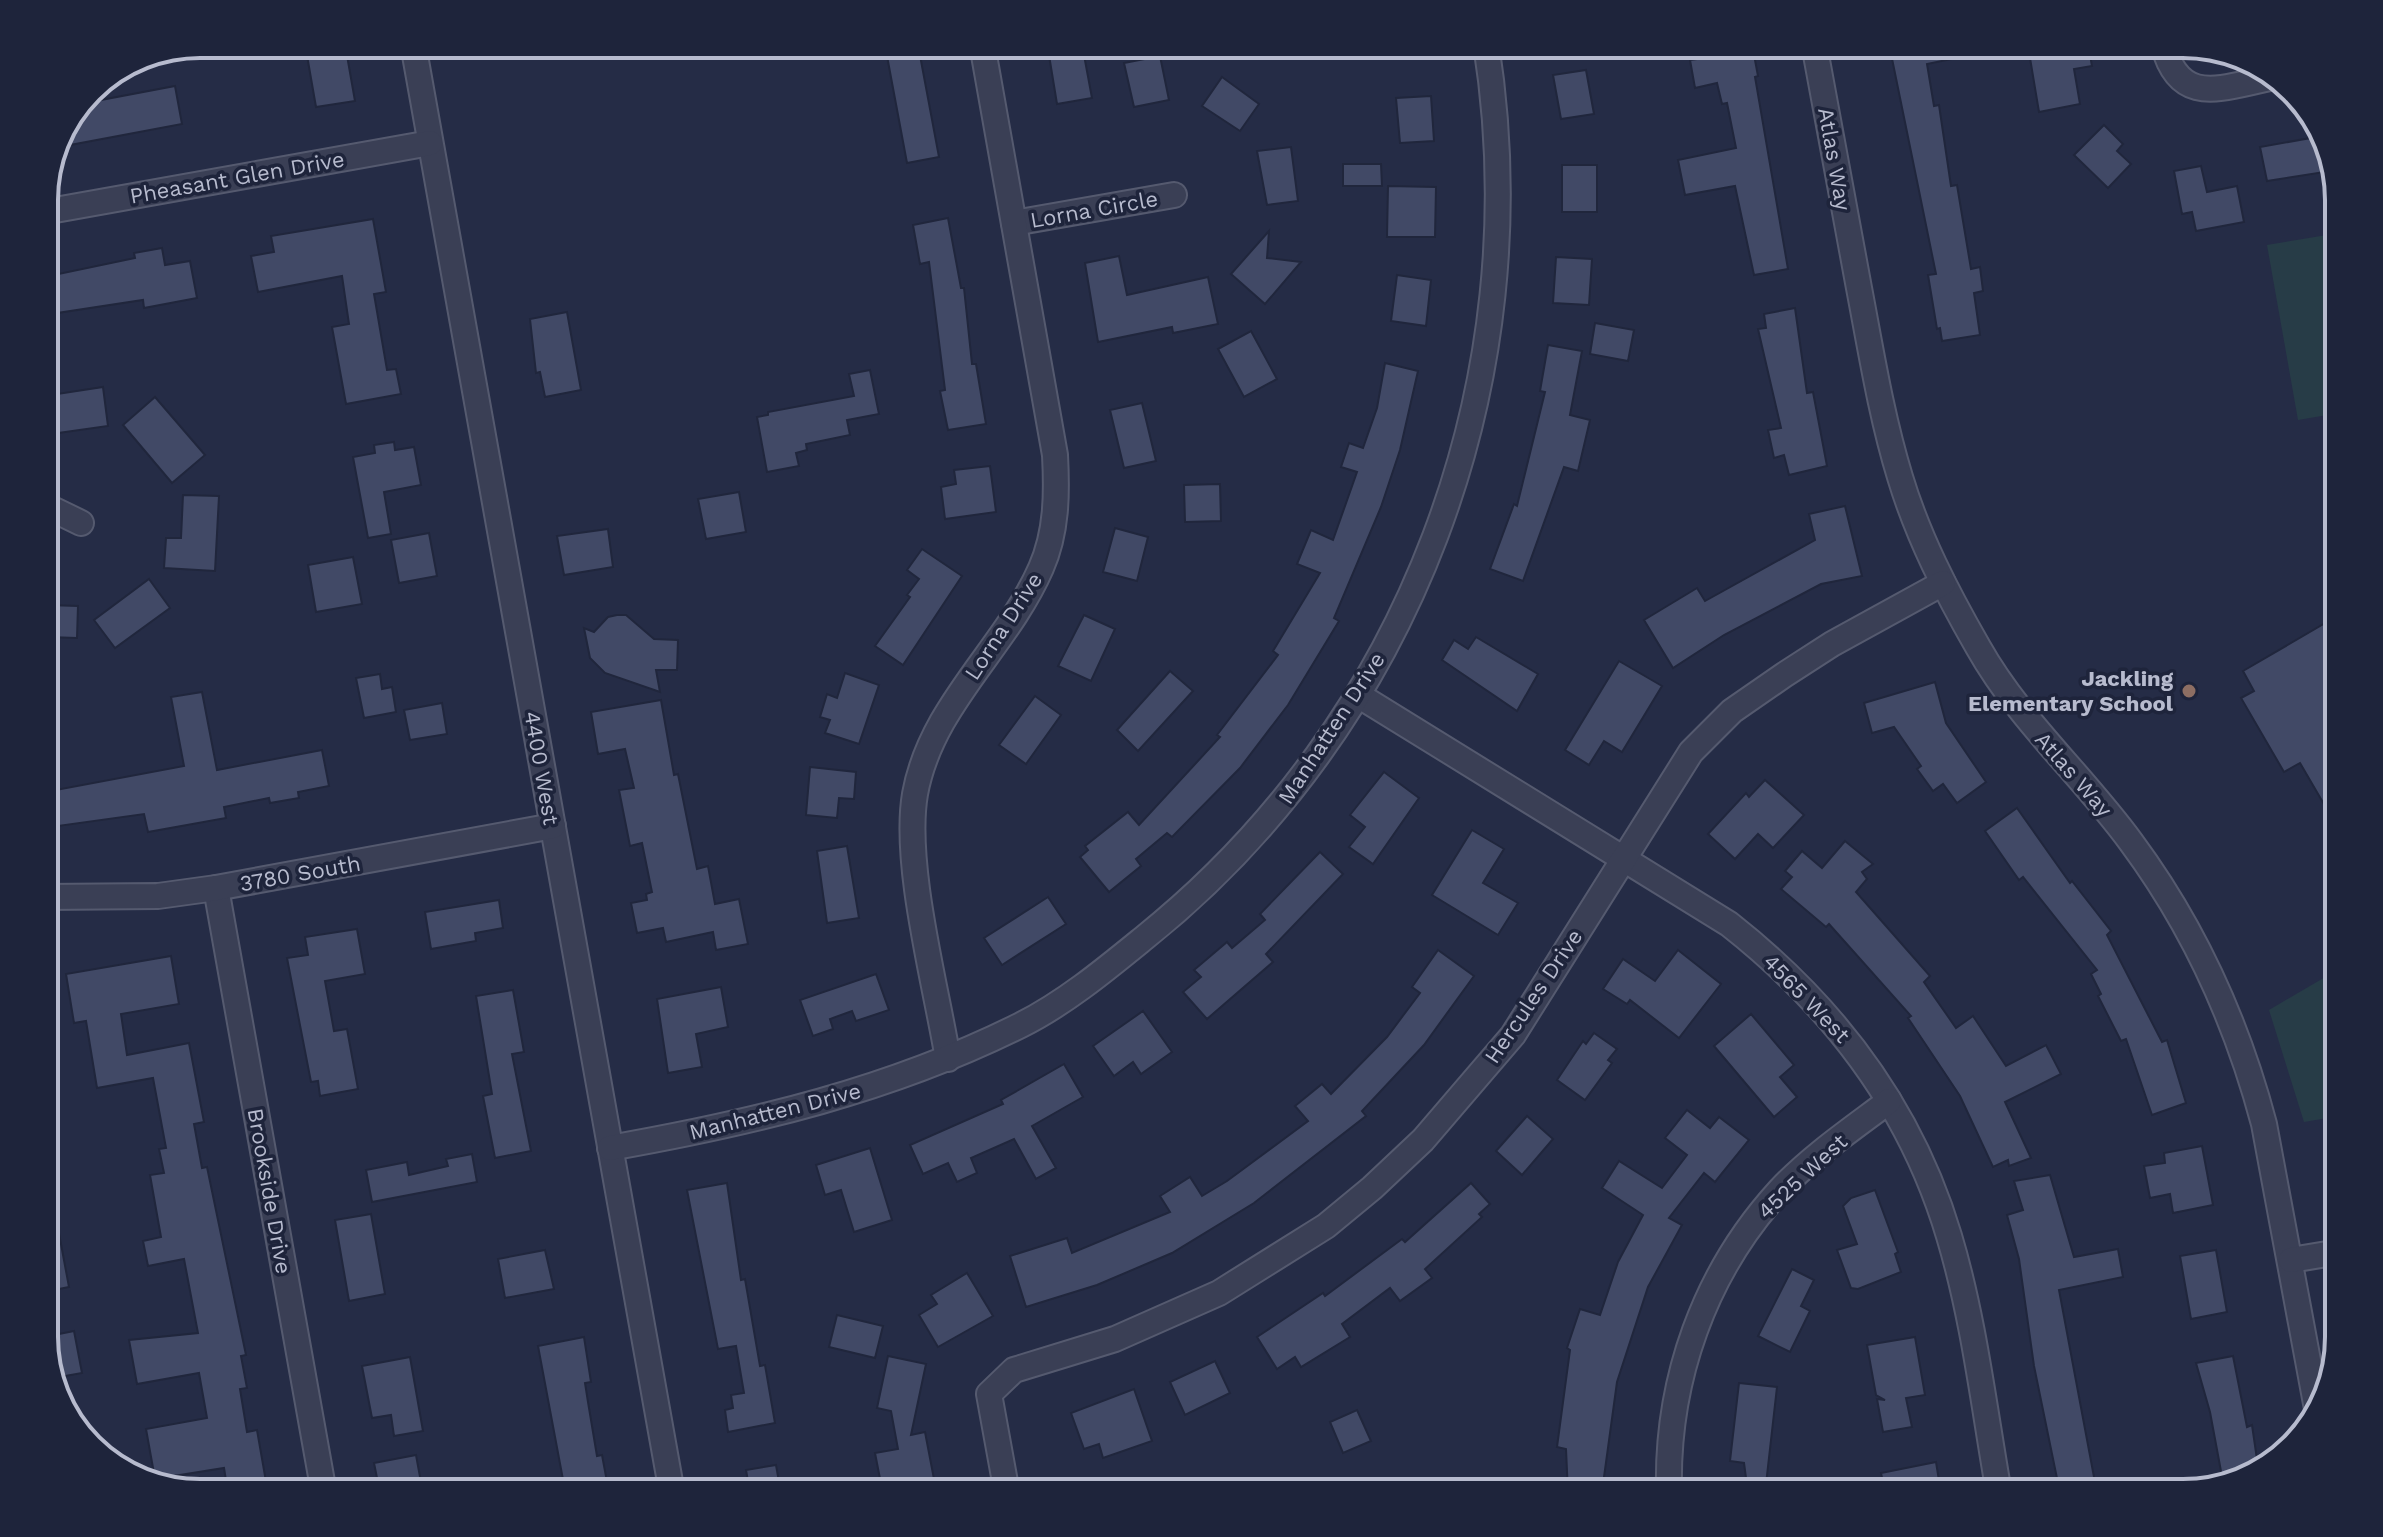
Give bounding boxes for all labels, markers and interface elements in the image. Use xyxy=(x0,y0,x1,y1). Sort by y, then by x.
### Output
street label: Atlas Way xyxy=(1813,106,1856,213)
street label: Pheasant Glen Drive xyxy=(128,146,346,209)
street label: Lorna Circle xyxy=(1028,186,1160,233)
street label: Lorna Drive xyxy=(959,568,1047,685)
street label: Manhatten Drive xyxy=(1273,648,1390,809)
place label: Jackling Elementary School xyxy=(1968,666,2174,716)
marker: Jackling Elementary School xyxy=(2180,682,2198,700)
street label: 4400 West xyxy=(519,709,564,827)
street label: Atlas Way xyxy=(2030,727,2118,822)
street label: 3780 South xyxy=(238,851,362,896)
street label: Hercules Drive xyxy=(1479,924,1588,1068)
street label: 4565 West xyxy=(1758,949,1855,1048)
street label: Manhatten Drive xyxy=(687,1078,863,1145)
street label: Brookside Drive xyxy=(243,1106,296,1276)
street label: 4525 West xyxy=(1753,1129,1852,1224)

